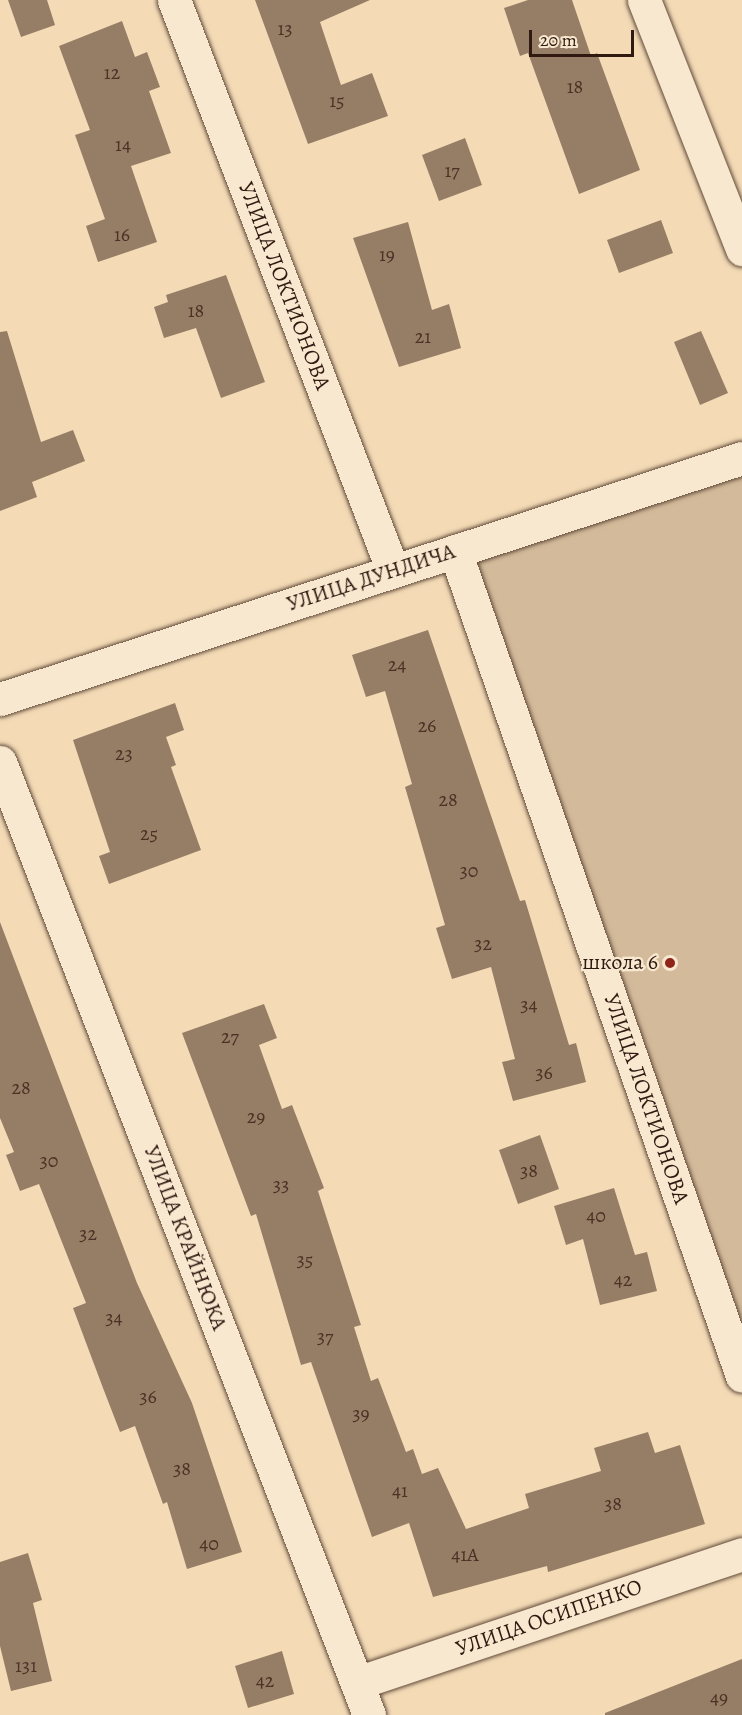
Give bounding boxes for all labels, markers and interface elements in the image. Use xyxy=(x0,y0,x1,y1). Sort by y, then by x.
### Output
house number: 13 xyxy=(277,16,293,40)
scale bar xyxy=(532,18,637,56)
text: 20 m xyxy=(540,28,577,52)
house number: 12 xyxy=(104,60,120,84)
house number: 18 xyxy=(567,74,583,98)
house number: 15 xyxy=(329,88,345,112)
house number: 14 xyxy=(115,132,131,156)
house number: 17 xyxy=(444,158,460,182)
street label: УЛИЦА ЛОКТИОНОВА xyxy=(232,178,336,394)
house number: 16 xyxy=(114,222,130,246)
house number: 19 xyxy=(379,242,395,266)
house number: 18 xyxy=(188,298,204,322)
house number: 21 xyxy=(415,324,431,348)
street label: УЛИЦА ДУНДИЧА xyxy=(284,538,458,618)
house number: 24 xyxy=(388,652,406,676)
house number: 26 xyxy=(418,713,436,737)
house number: 23 xyxy=(115,741,133,765)
house number: 28 xyxy=(438,787,458,811)
house number: 25 xyxy=(140,821,158,845)
house number: 30 xyxy=(460,858,478,882)
house number: 32 xyxy=(474,931,492,955)
place label: школа 6 xyxy=(582,950,658,976)
marker: школа 6 xyxy=(663,956,677,970)
street label: УЛИЦА ЛОКТИОНОВА xyxy=(598,990,694,1208)
house number: 34 xyxy=(520,992,538,1016)
house number: 27 xyxy=(221,1024,239,1048)
house number: 36 xyxy=(535,1060,553,1084)
house number: 28 xyxy=(11,1075,31,1099)
house number: 29 xyxy=(247,1104,265,1128)
street label: УЛИЦА КРАЙНЮКА xyxy=(138,1142,232,1334)
house number: 30 xyxy=(40,1148,58,1172)
house number: 38 xyxy=(520,1158,538,1182)
house number: 33 xyxy=(273,1172,289,1196)
house number: 40 xyxy=(586,1203,606,1227)
house number: 32 xyxy=(79,1221,97,1245)
house number: 35 xyxy=(297,1247,313,1271)
house number: 42 xyxy=(614,1267,632,1291)
house number: 34 xyxy=(105,1305,123,1329)
house number: 37 xyxy=(317,1324,333,1348)
house number: 36 xyxy=(139,1384,157,1408)
house number: 39 xyxy=(352,1401,370,1425)
house number: 38 xyxy=(173,1456,191,1480)
house number: 41 xyxy=(392,1478,408,1502)
house number: 38 xyxy=(604,1491,622,1515)
house number: 40 xyxy=(199,1531,219,1555)
house number: 41А xyxy=(451,1542,479,1566)
street label: УЛИЦА ОСИПЕНКО xyxy=(452,1574,646,1662)
house number: 131 xyxy=(15,1653,37,1677)
house number: 42 xyxy=(256,1668,274,1692)
house number: 49 xyxy=(710,1685,728,1709)

